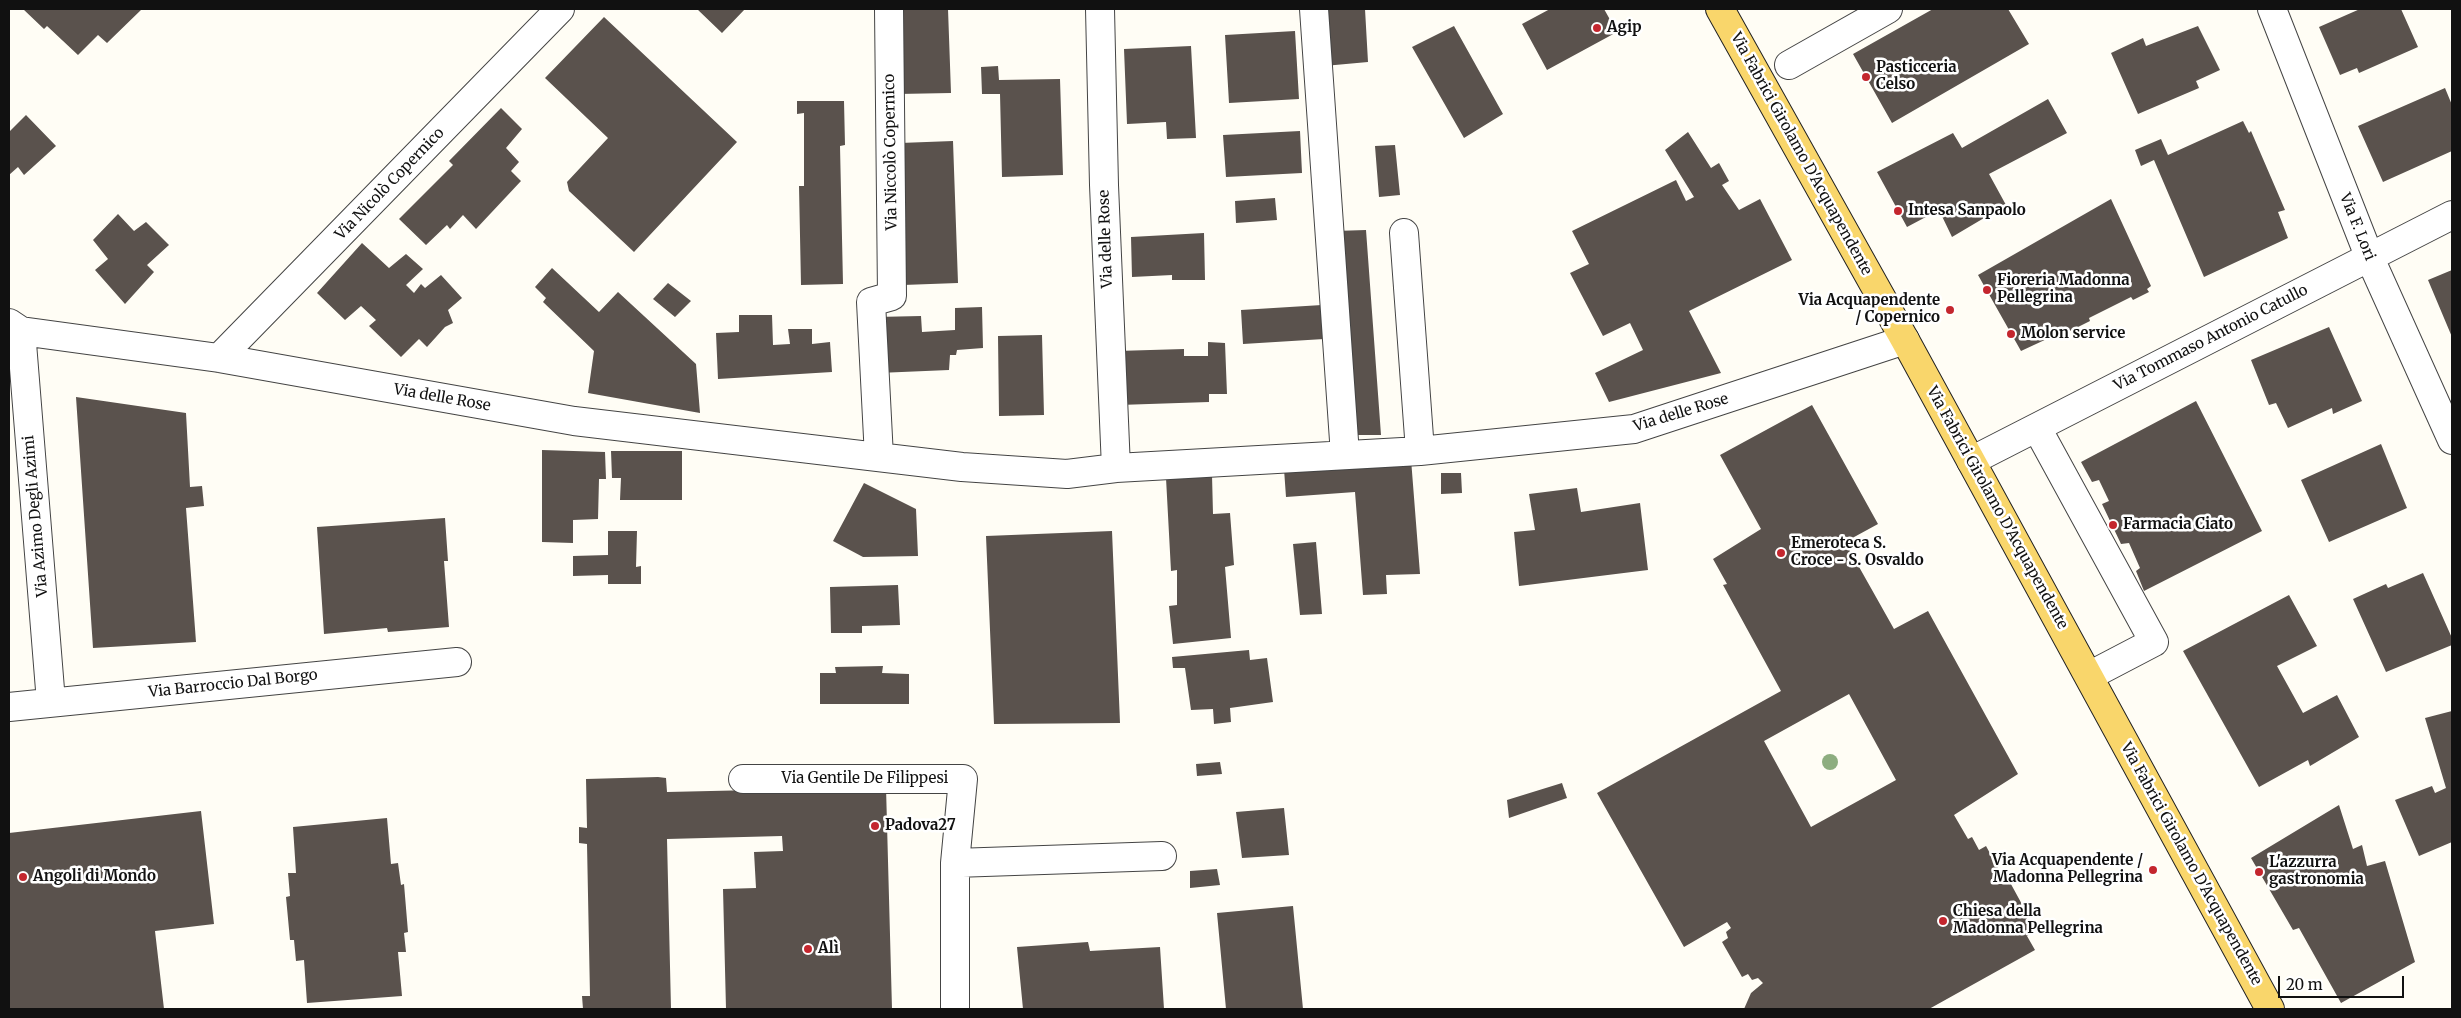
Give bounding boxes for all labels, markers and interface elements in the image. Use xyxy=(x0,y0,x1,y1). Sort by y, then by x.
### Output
place label: Agip xyxy=(1607,19,1641,37)
marker: Agip xyxy=(1591,22,1603,34)
street label: Via Fabrici Girolamo D'Acquapendente xyxy=(1727,30,1875,278)
place label: Pasticceria Celso xyxy=(1876,59,1957,94)
marker: Pasticceria Celso xyxy=(1860,71,1872,83)
street label: Via Niccolò Copernico xyxy=(881,74,901,230)
street label: Via Nicolò Copernico xyxy=(332,124,448,244)
street label: Via delle Rose xyxy=(1095,190,1117,288)
street label: Via F. Lori xyxy=(2335,191,2379,263)
place label: Intesa Sanpaolo xyxy=(1908,202,2026,220)
marker: Intesa Sanpaolo xyxy=(1892,205,1904,217)
place label: Fioreria Madonna Pellegrina xyxy=(1997,272,2130,307)
street label: Via Tommaso Antonio Catullo xyxy=(2111,281,2311,395)
marker: Fioreria Madonna Pellegrina xyxy=(1981,284,1993,296)
place label: Via Acquapendente / Copernico xyxy=(1799,292,1940,327)
marker: Via Acquapendente / Copernico xyxy=(1944,304,1956,316)
place label: Molon service xyxy=(2021,325,2125,343)
marker: Molon service xyxy=(2005,328,2017,340)
street label: Via delle Rose xyxy=(392,381,492,415)
street label: Via Fabrici Girolamo D'Acquapendente xyxy=(1923,384,2071,632)
street label: Via delle Rose xyxy=(1631,390,1731,436)
street label: Via Azimo Degli Azimi xyxy=(20,434,52,598)
place label: Farmacia Ciato xyxy=(2123,516,2233,534)
marker: Farmacia Ciato xyxy=(2107,519,2119,531)
place label: Emeroteca S. Croce - S. Osvaldo xyxy=(1791,535,1924,570)
marker: Emeroteca S. Croce - S. Osvaldo xyxy=(1775,547,1787,559)
street label: Via Barroccio Dal Borgo xyxy=(147,666,319,702)
street label: Via Fabrici Girolamo D'Acquapendente xyxy=(2117,740,2265,988)
street label: Via Gentile De Filippesi xyxy=(782,770,948,788)
place label: Padova27 xyxy=(885,817,956,835)
marker: Padova27 xyxy=(869,820,881,832)
place label: Via Acquapendente / Madonna Pellegrina xyxy=(1992,852,2143,887)
place label: L'azzurra gastronomia xyxy=(2269,854,2364,889)
marker: Via Acquapendente / Madonna Pellegrina xyxy=(2147,864,2159,876)
marker: L'azzurra gastronomia xyxy=(2253,866,2265,878)
place label: Angoli di Mondo xyxy=(33,868,156,886)
marker: Angoli di Mondo xyxy=(17,871,29,883)
place label: Chiesa della Madonna Pellegrina xyxy=(1953,903,2103,938)
marker: Chiesa della Madonna Pellegrina xyxy=(1937,915,1949,927)
place label: Alì xyxy=(818,940,839,958)
marker: Alì xyxy=(802,943,814,955)
scale bar xyxy=(2281,966,2407,998)
text: 20 m xyxy=(2286,975,2323,994)

